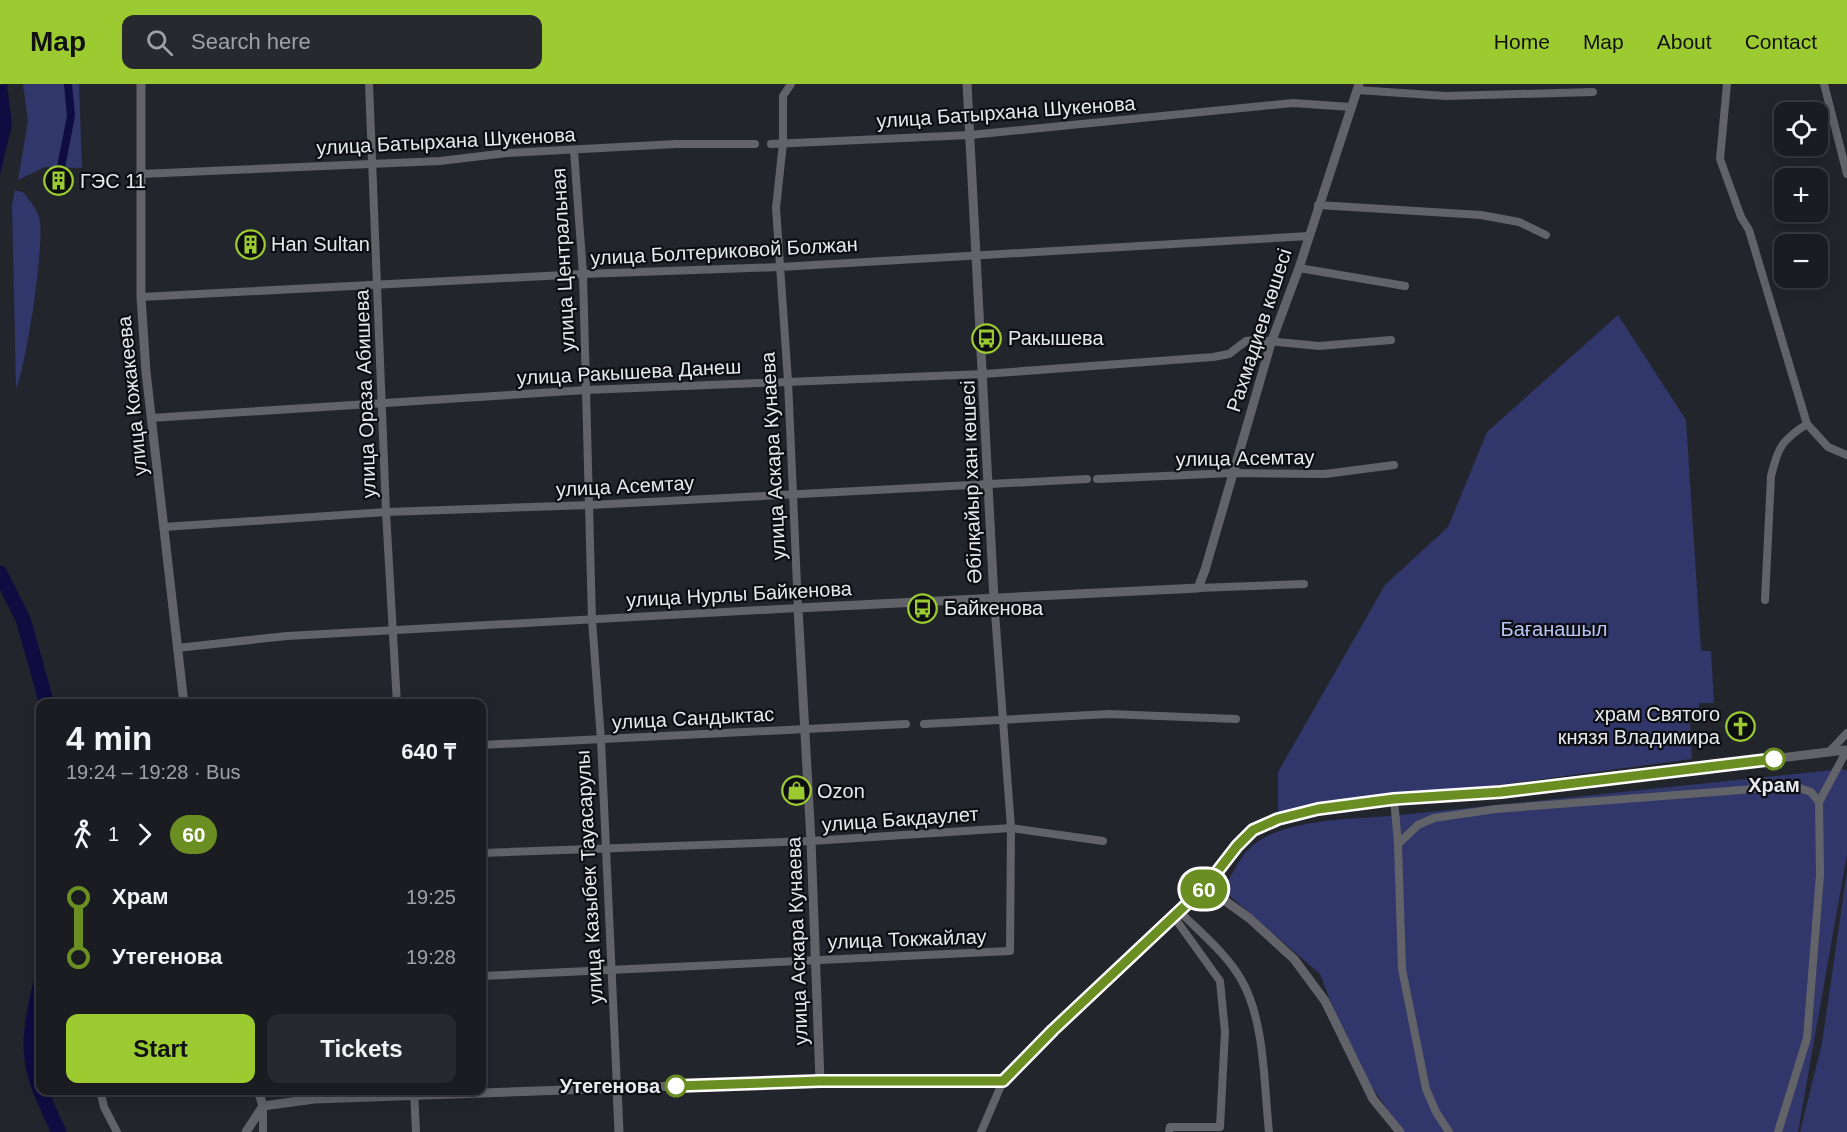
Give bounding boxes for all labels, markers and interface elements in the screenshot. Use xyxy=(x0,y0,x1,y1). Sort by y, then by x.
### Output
search box xyxy=(122,15,542,69)
text: Map xyxy=(30,26,86,57)
icon: search xyxy=(143,26,176,59)
text: Search here xyxy=(191,29,311,54)
text: Home xyxy=(1494,30,1550,53)
text: Map xyxy=(1583,30,1624,53)
text: About xyxy=(1657,30,1712,53)
text: Contact xyxy=(1745,30,1817,53)
street label: улица Батырхана Шукенова xyxy=(876,92,1137,132)
map controls xyxy=(1774,102,1828,288)
button: locate xyxy=(1774,102,1828,156)
street label: улица Батырхана Шукенова xyxy=(316,123,577,159)
building icon: ГЭС 11 xyxy=(43,165,75,197)
street label: улица Центральная xyxy=(547,168,579,352)
button: + xyxy=(1774,168,1828,222)
place label: ГЭС 11 xyxy=(80,170,146,192)
building icon: Han Sultan xyxy=(234,228,266,260)
place label: Han Sultan xyxy=(271,233,370,255)
street label: улица Болтериковой Болжан xyxy=(590,233,858,269)
button: − xyxy=(1774,234,1828,288)
street label: Рахмадиев көшесі xyxy=(1222,246,1296,414)
street label: улица Ораза Абишева xyxy=(350,288,380,499)
street label: улица Кожакеева xyxy=(113,314,151,477)
bus stop icon: Ракышева xyxy=(971,322,1003,354)
place label: Ракышева xyxy=(1008,327,1104,349)
street label: улица Аскара Кунаева xyxy=(757,350,789,561)
street label: улица Ракышева Данеш xyxy=(516,355,742,389)
street label: Әбілқайыр хан көшесі xyxy=(956,380,986,584)
street label: улица Асемтау xyxy=(1176,446,1314,470)
street label: улица Асемтау xyxy=(555,471,695,501)
street label: улица Нурлы Байкенова xyxy=(626,577,853,611)
bus stop icon: Байкенова xyxy=(907,592,939,624)
place label: Байкенова xyxy=(944,597,1044,619)
park label: Бағанашыл xyxy=(1501,618,1607,640)
street label: улица Сандыктас xyxy=(611,703,775,733)
place label: храм Святого князя Владимира xyxy=(1558,703,1721,748)
church icon: храм Святого князя Владимира xyxy=(1725,710,1757,742)
text: 4 min xyxy=(66,720,152,757)
text: 640 ₸ xyxy=(401,739,456,764)
marker: Храм xyxy=(1763,748,1785,770)
street label: улица Казыбек Тауасарулы xyxy=(571,750,607,1004)
text: 19:24 – 19:28 · Bus xyxy=(66,761,241,783)
place label: Храм xyxy=(1748,774,1800,796)
shop icon: Ozon xyxy=(780,775,812,807)
place label: Ozon xyxy=(817,780,865,802)
street label: улица Бакдаулет xyxy=(821,803,979,835)
icon: walk xyxy=(66,818,99,851)
icon: forward xyxy=(128,818,161,851)
text: 1 xyxy=(108,823,119,845)
text: 60 xyxy=(182,823,205,846)
street label: улица Аскара Кунаева xyxy=(782,836,812,1046)
line badge: 60 xyxy=(1177,870,1231,908)
text: 60 xyxy=(1192,878,1216,901)
text: Храм xyxy=(112,884,169,909)
text: 19:25 xyxy=(406,886,456,908)
street label: улица Токжайлау xyxy=(827,925,987,953)
text: Утегенова xyxy=(112,944,222,969)
text: 19:28 xyxy=(406,946,456,968)
button: Start xyxy=(66,1014,255,1083)
button: Tickets xyxy=(267,1014,456,1083)
place label: Утегенова xyxy=(560,1075,661,1097)
marker: Утегенова xyxy=(665,1075,687,1097)

